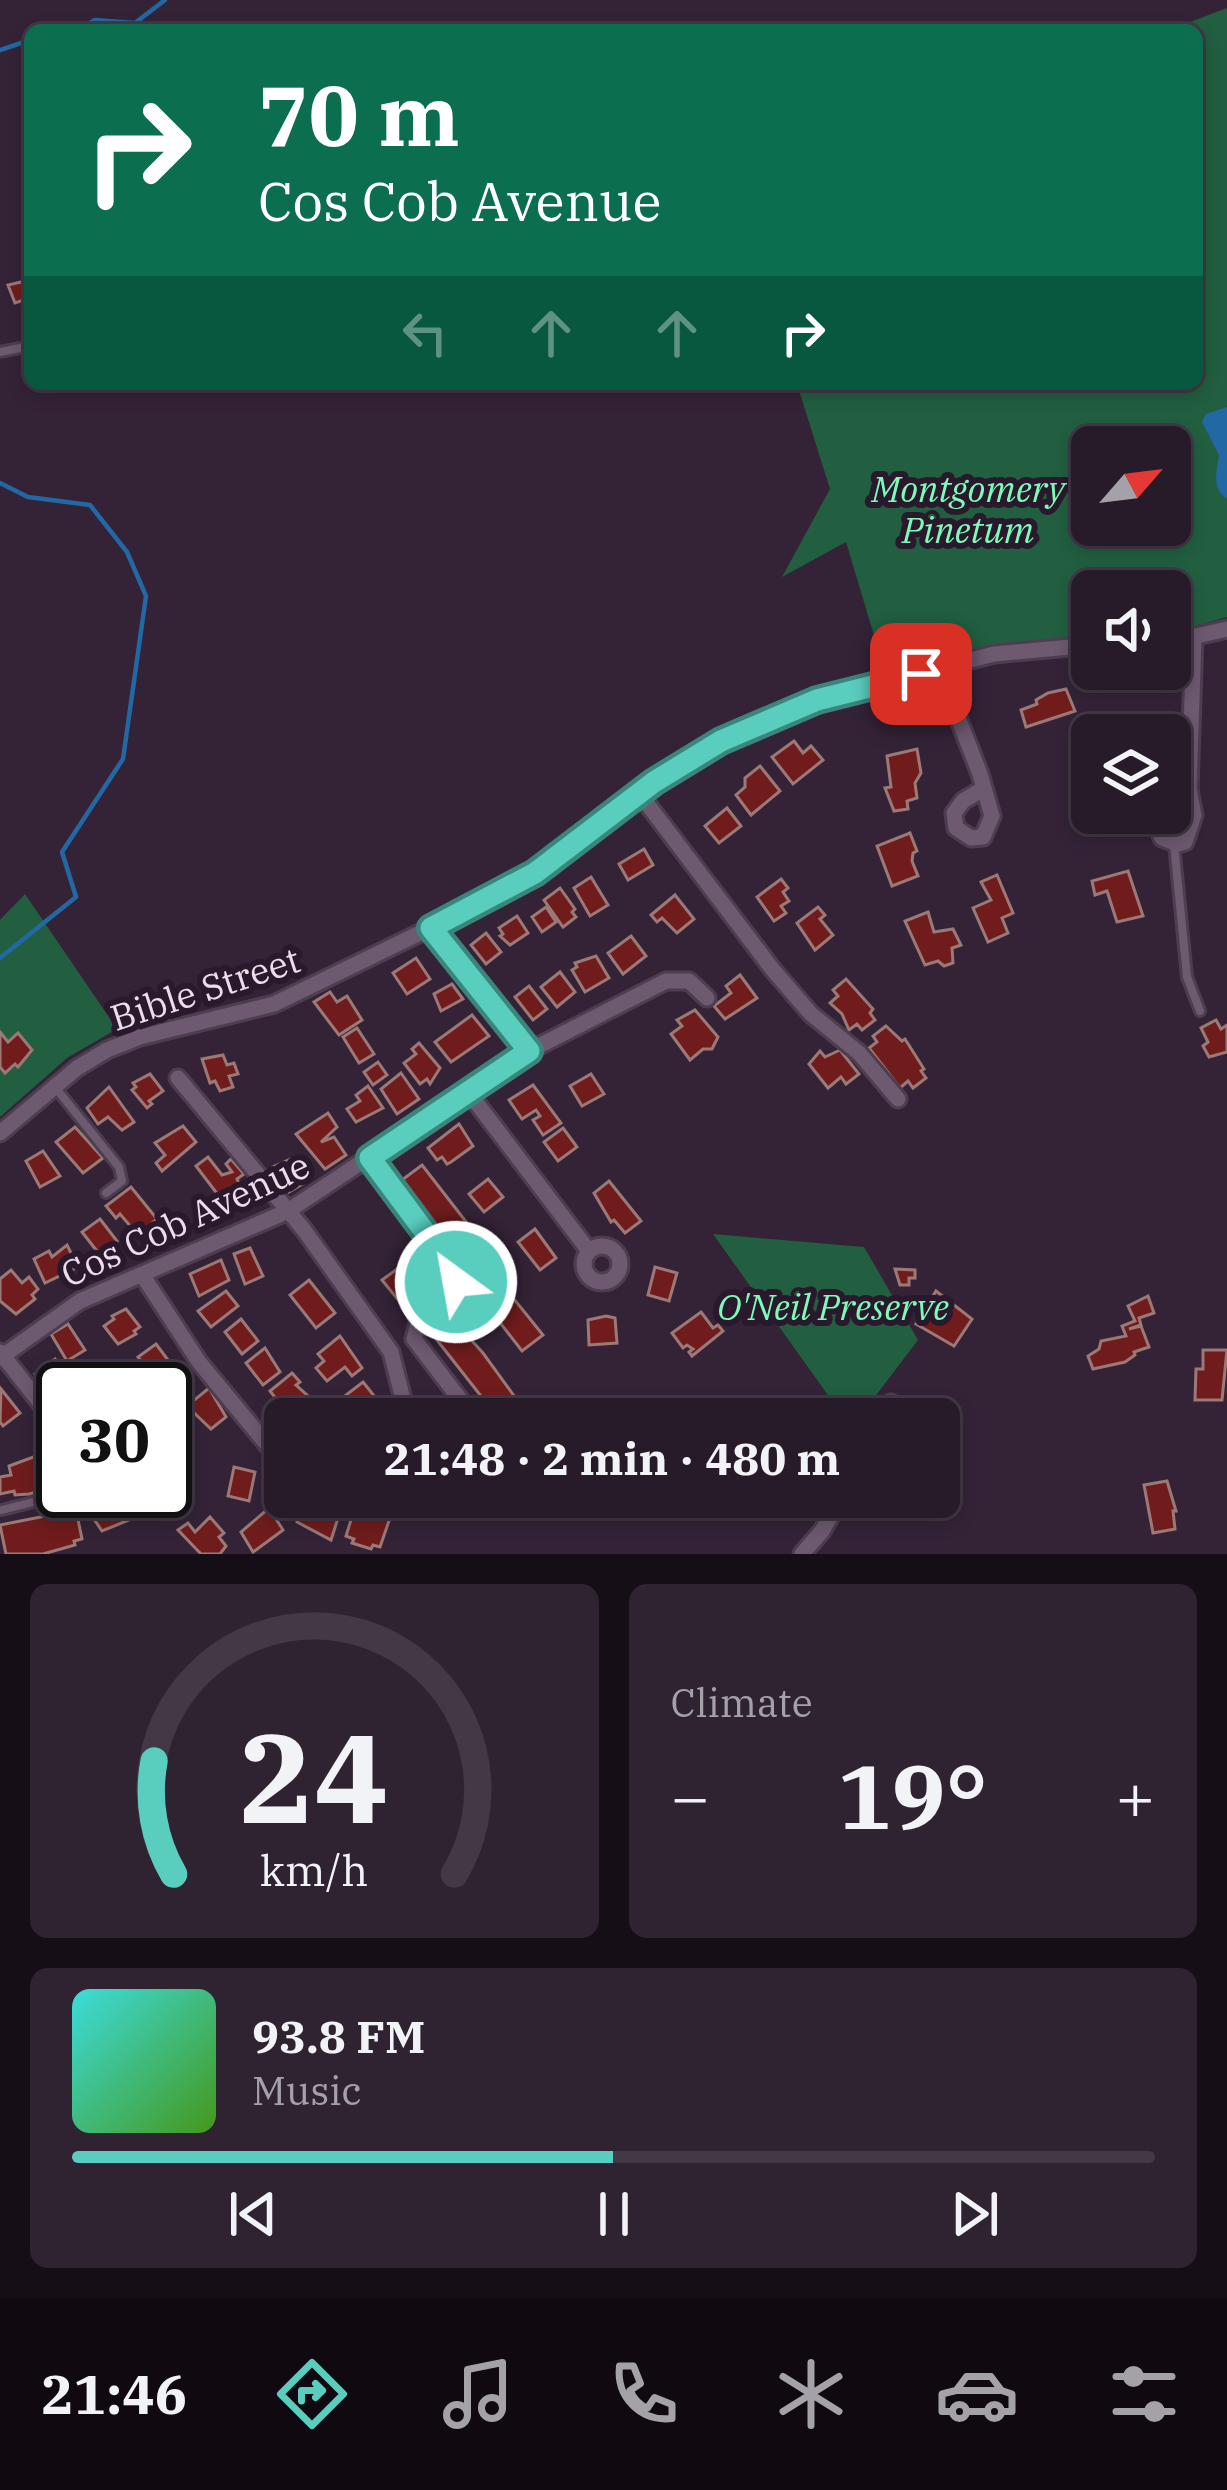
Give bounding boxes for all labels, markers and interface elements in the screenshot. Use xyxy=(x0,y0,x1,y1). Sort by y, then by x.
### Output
text: 70 m xyxy=(258,60,460,169)
icon: right xyxy=(60,72,216,228)
text: Cos Cob Avenue xyxy=(258,166,661,236)
icon: left xyxy=(392,300,458,366)
icon: ahead xyxy=(518,300,584,366)
icon: ahead xyxy=(644,300,710,366)
icon: right xyxy=(770,300,836,366)
north arrow xyxy=(1071,426,1191,546)
map controls xyxy=(1071,426,1191,834)
park label: Montgomery Pinetum xyxy=(870,465,1067,553)
button: sound xyxy=(1071,570,1191,690)
pin xyxy=(870,623,972,725)
icon: arrive xyxy=(888,641,954,707)
button: layers xyxy=(1071,714,1191,834)
street label: Bible Street xyxy=(104,935,306,1041)
street label: Cos Cob Avenue xyxy=(53,1141,317,1297)
position arrow xyxy=(393,1219,519,1345)
park label: O'Neil Preserve xyxy=(717,1283,949,1330)
speed limit sign: 30 xyxy=(36,1362,192,1518)
text: 21:48 · 2 min · 480 m xyxy=(384,1429,840,1487)
text: Climate xyxy=(671,1677,813,1728)
text: 24 xyxy=(239,1695,389,1857)
text: 19° xyxy=(838,1737,988,1854)
text: − xyxy=(671,1753,710,1839)
text: + xyxy=(1115,1753,1155,1839)
text: km/h xyxy=(260,1842,368,1898)
text: 93.8 FM xyxy=(252,2007,425,2065)
text: Music xyxy=(252,2065,362,2116)
icon: previous xyxy=(220,2181,286,2247)
icon: pause xyxy=(581,2181,647,2247)
icon: next xyxy=(942,2181,1008,2247)
icon: directions xyxy=(270,2352,354,2436)
icon: music xyxy=(436,2352,520,2436)
icon: phone xyxy=(602,2352,686,2436)
icon: climate xyxy=(769,2352,853,2436)
icon: car xyxy=(935,2352,1019,2436)
icon: filters xyxy=(1102,2352,1186,2436)
text: 21:46 xyxy=(41,2359,187,2429)

